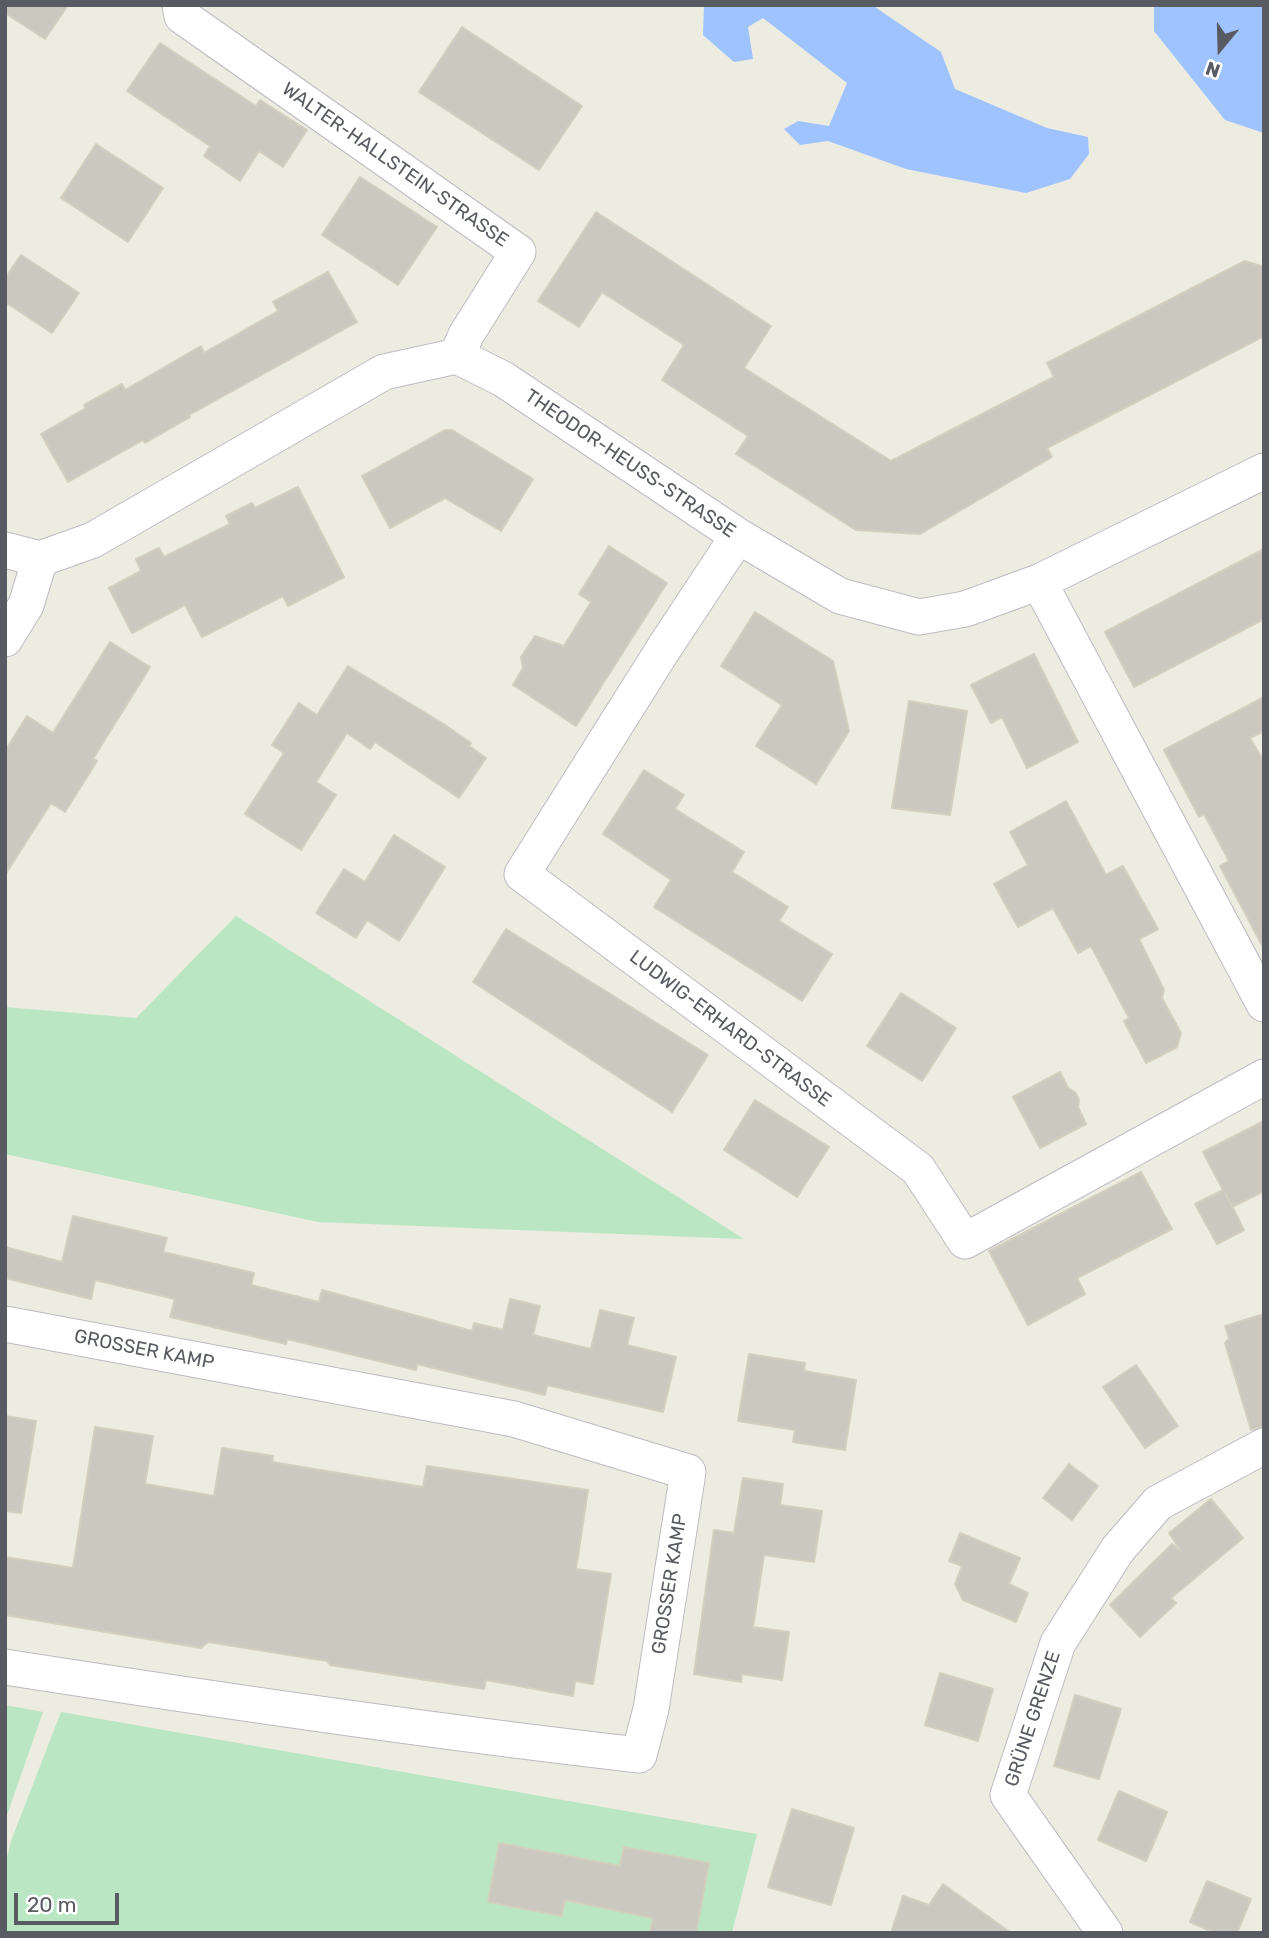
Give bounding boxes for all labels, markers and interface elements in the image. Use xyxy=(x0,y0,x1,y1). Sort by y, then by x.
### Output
north arrow xyxy=(1185,14,1255,84)
text: N xyxy=(1203,56,1223,82)
street label: WALTER-HALLSTEIN-STRASSE xyxy=(277,78,513,252)
street label: THEODOR-HEUSS-STRASSE xyxy=(520,385,740,543)
street label: LUDWIG-ERHARD-STRASSE xyxy=(625,946,835,1112)
street label: GROSSER KAMP xyxy=(72,1325,216,1375)
street label: GROSSER KAMP xyxy=(648,1512,692,1656)
street label: GRÜNE GRENZE xyxy=(1000,1648,1066,1790)
scale bar xyxy=(18,1878,122,1922)
text: 20 m xyxy=(27,1892,76,1917)

